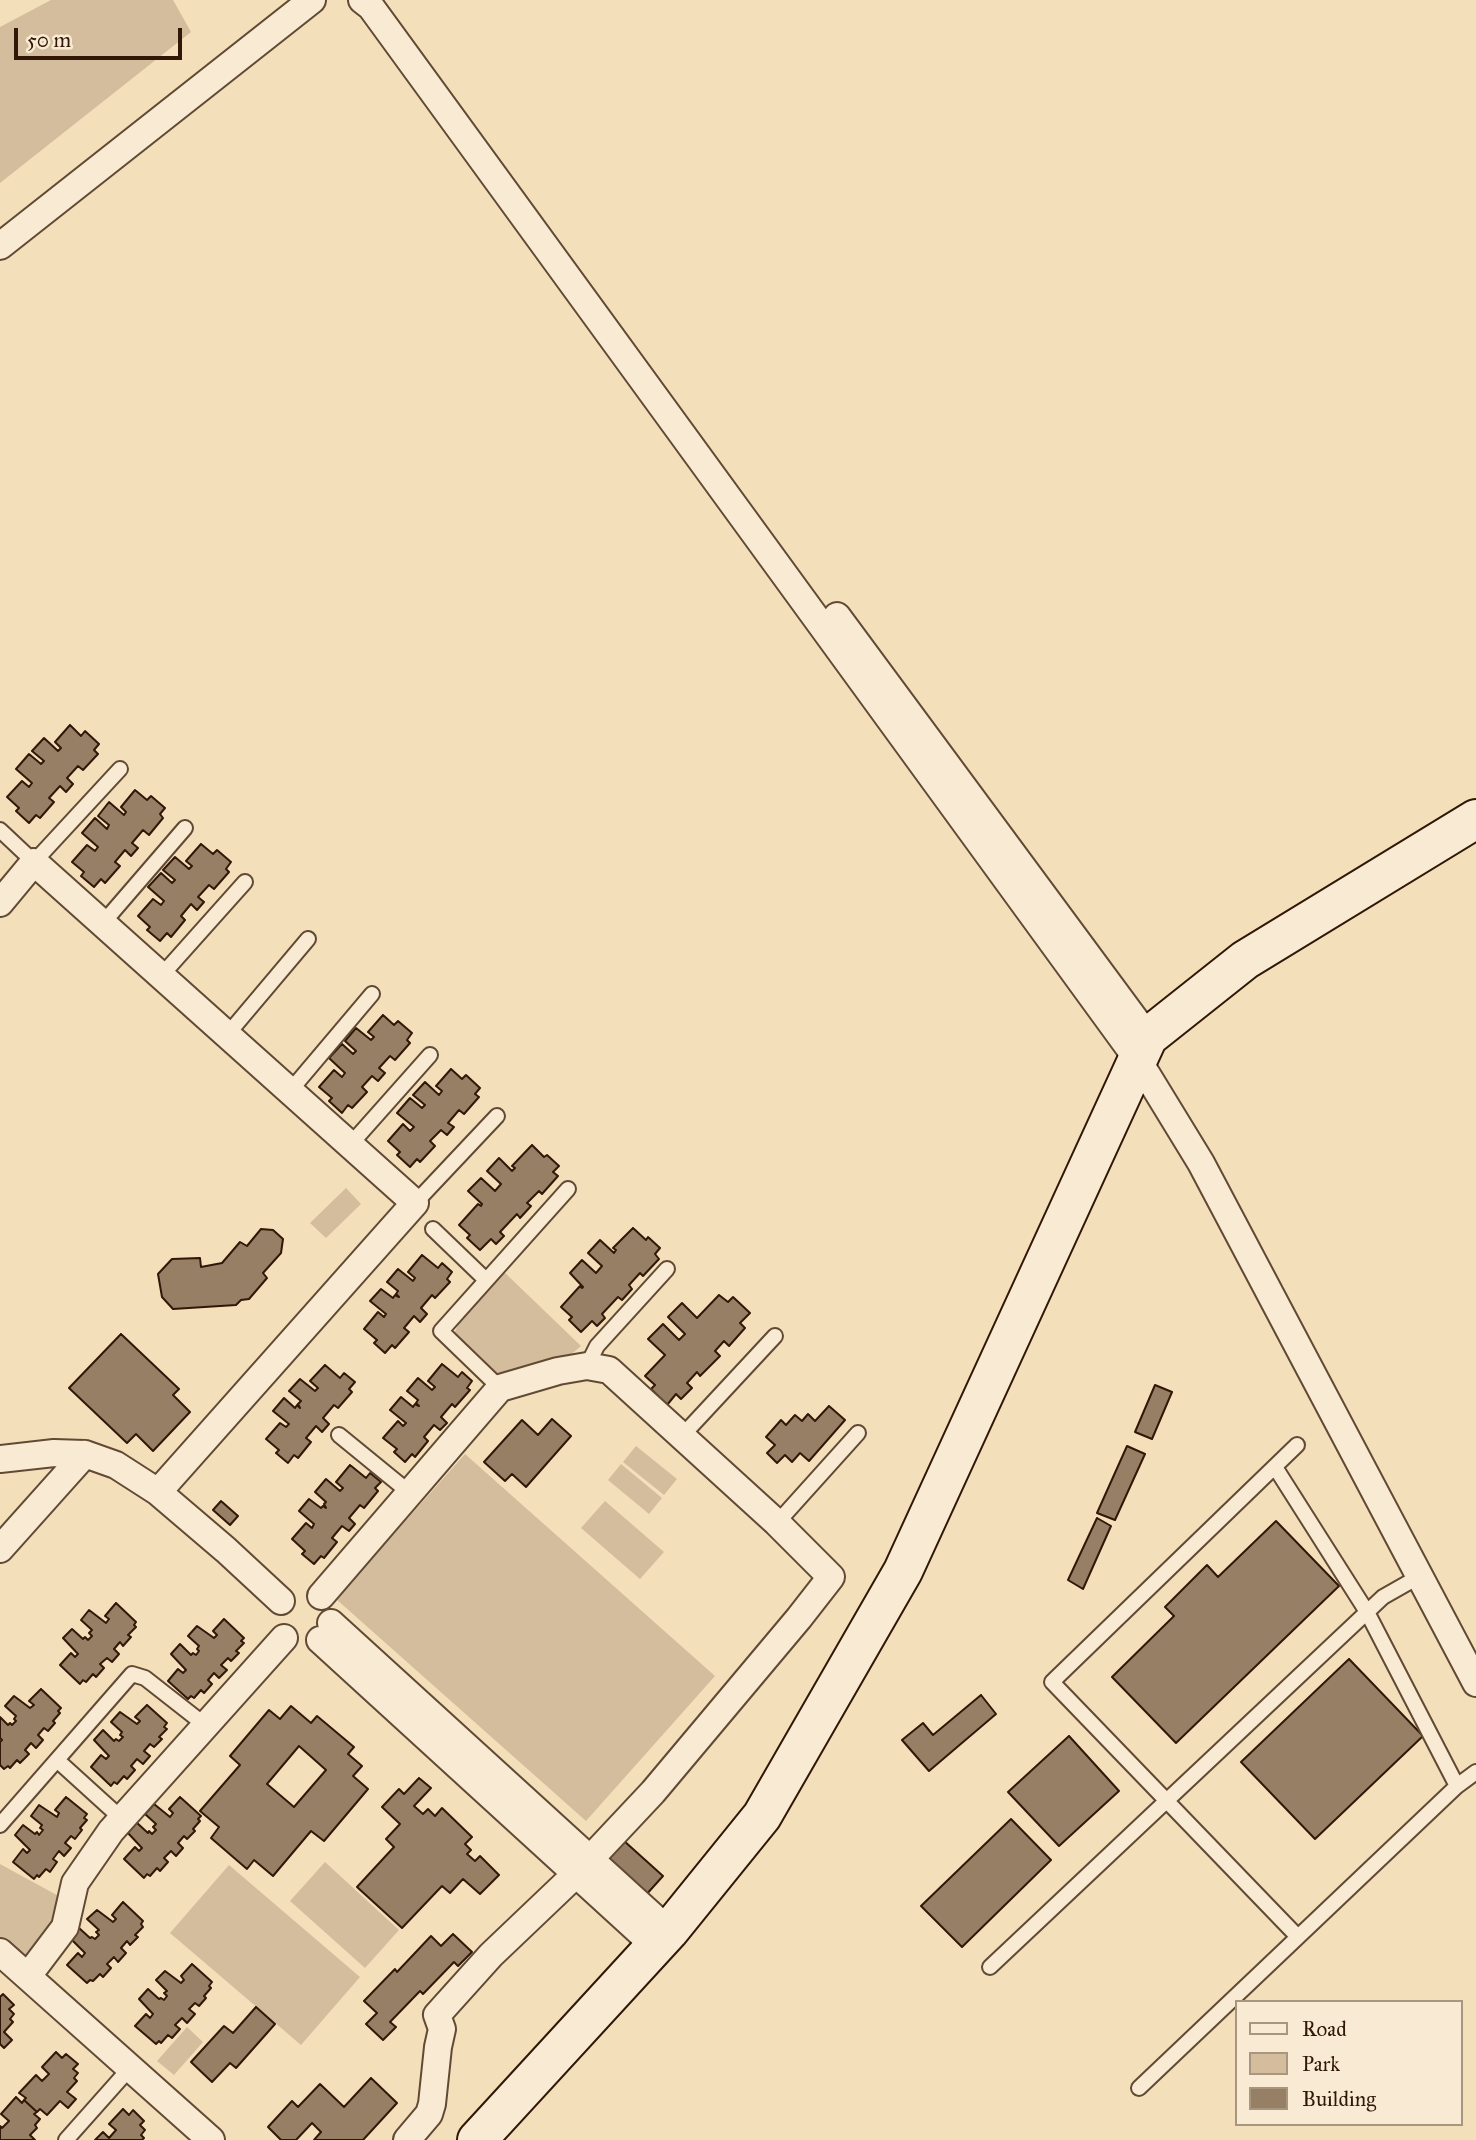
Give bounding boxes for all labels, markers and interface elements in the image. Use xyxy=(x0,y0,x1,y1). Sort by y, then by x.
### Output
scale bar xyxy=(18,14,186,58)
text: 50 m xyxy=(27,27,71,53)
legend xyxy=(1234,2000,1462,2126)
text: Road xyxy=(1302,2016,1347,2042)
text: Park xyxy=(1302,2051,1340,2077)
text: Building xyxy=(1302,2086,1376,2112)

